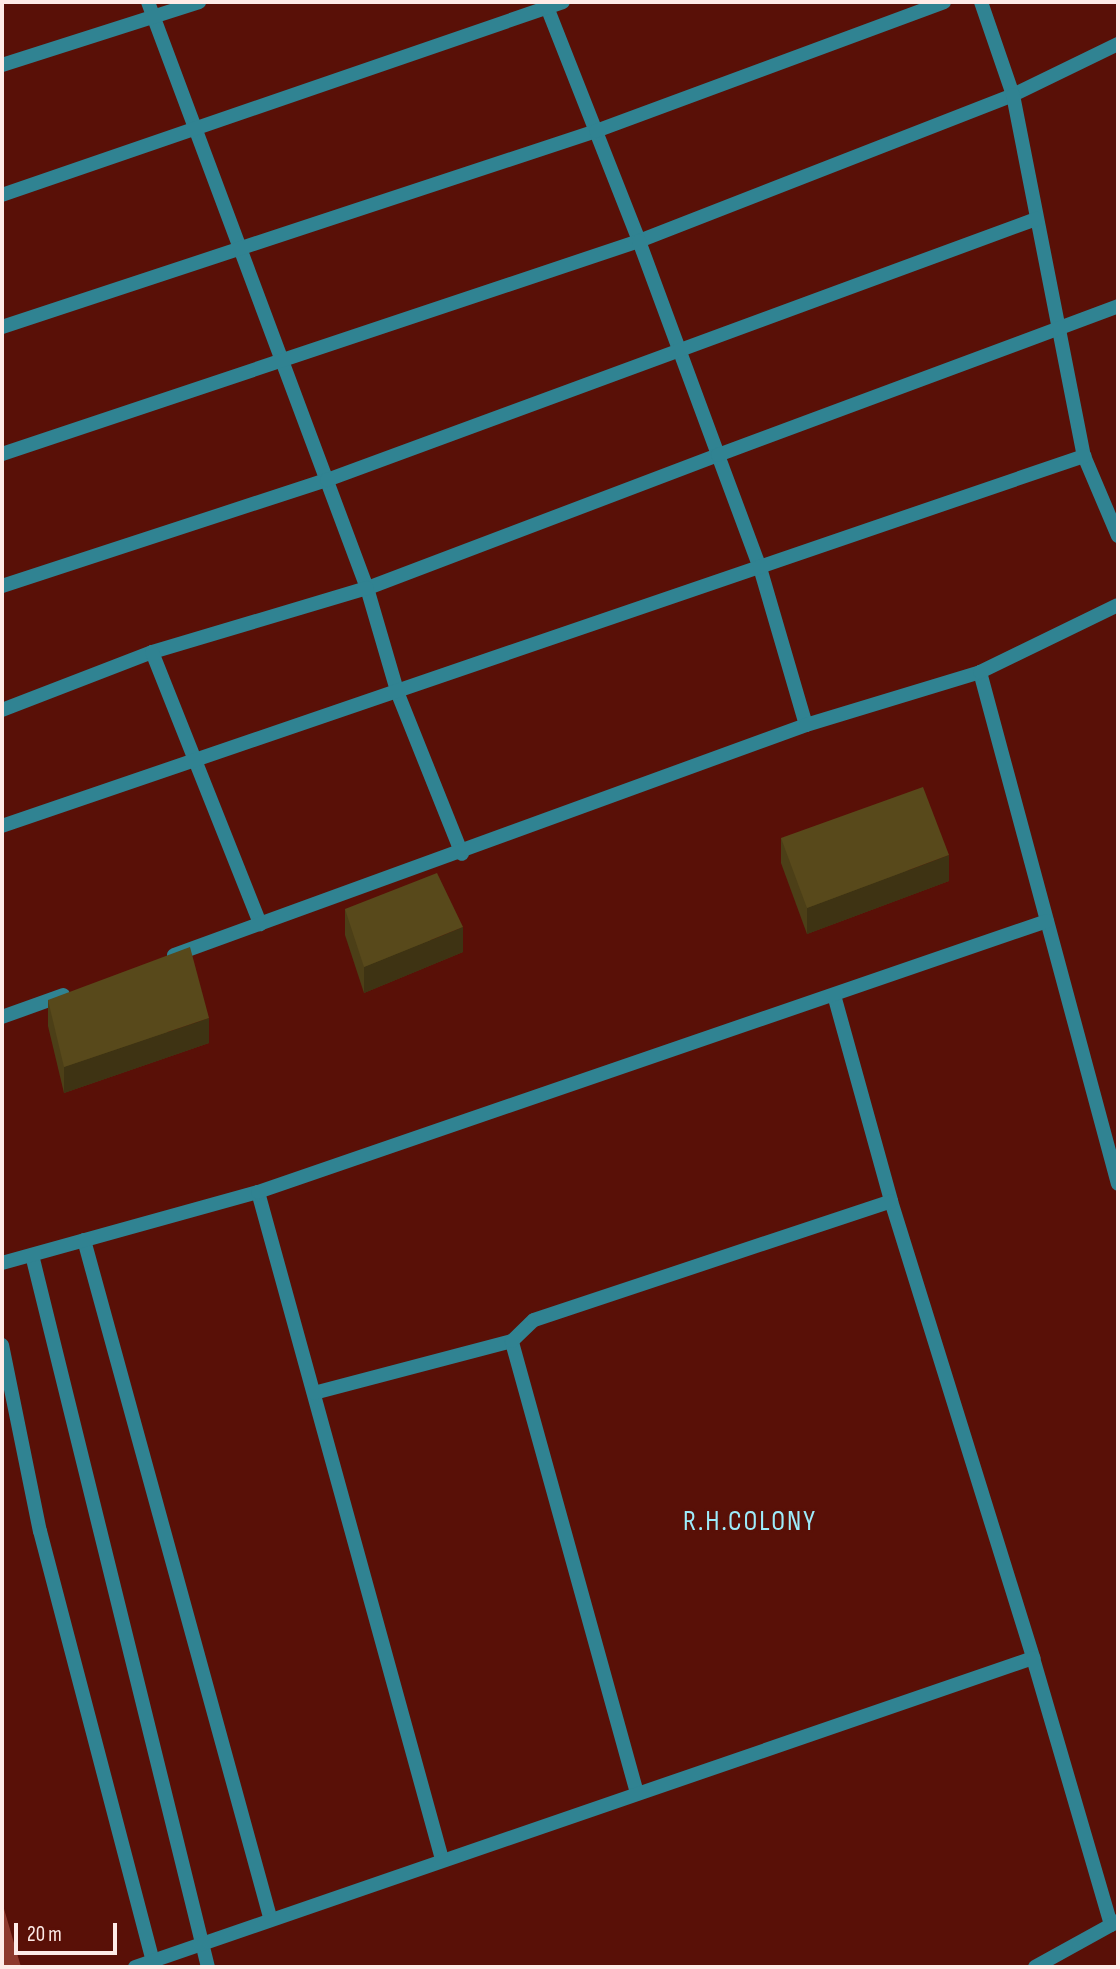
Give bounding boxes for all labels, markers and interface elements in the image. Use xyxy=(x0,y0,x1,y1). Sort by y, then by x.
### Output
district label: R.H.COLONY xyxy=(684,1505,816,1539)
scale bar xyxy=(18,1910,121,1954)
text: 20 m xyxy=(27,1922,62,1947)

